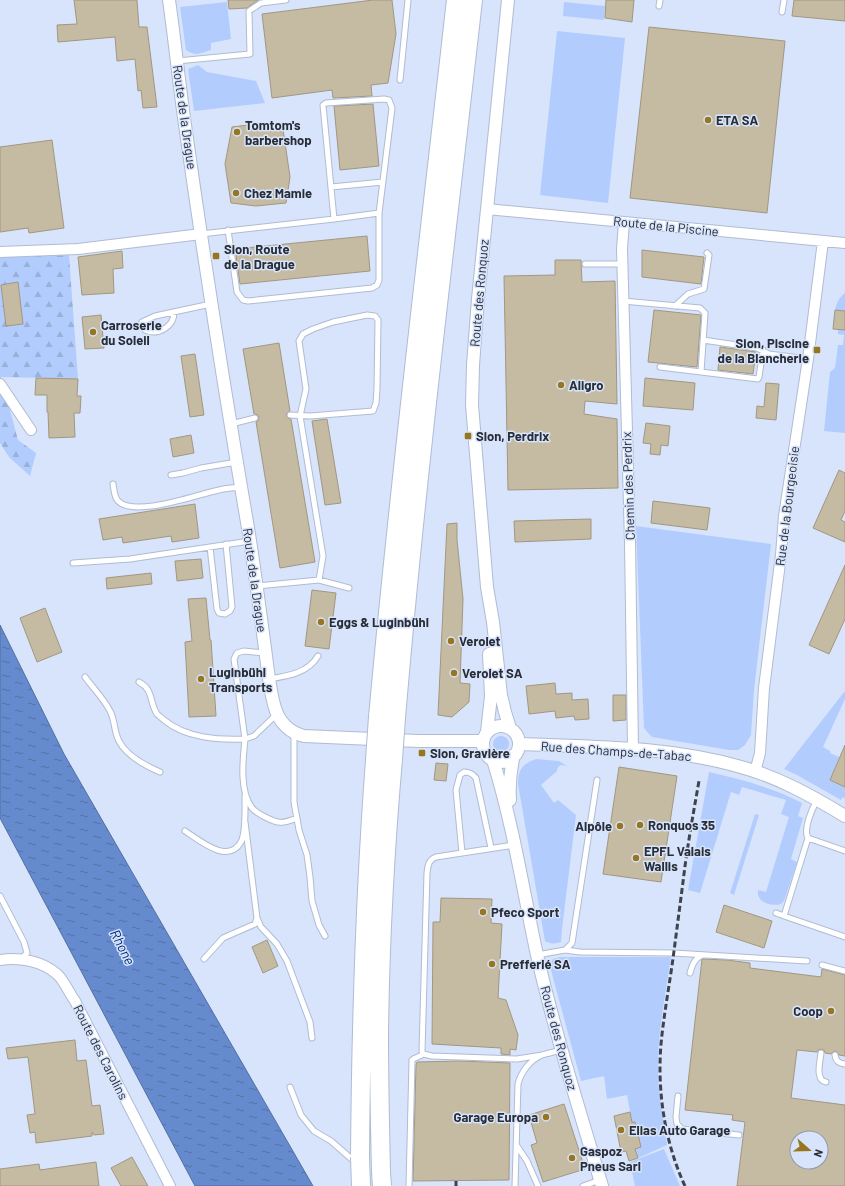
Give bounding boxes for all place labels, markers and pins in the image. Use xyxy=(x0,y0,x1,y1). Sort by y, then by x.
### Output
place label: ETA SA xyxy=(716,112,758,128)
marker: ETA SA xyxy=(703,115,713,125)
place label: Tomtom's barbershop xyxy=(245,117,312,148)
marker: Tomtom's barbershop xyxy=(232,127,242,137)
place label: Chez Mamie xyxy=(244,185,312,201)
marker: Chez Mamie xyxy=(231,188,241,198)
place label: Sion, Route de la Drague xyxy=(224,241,295,272)
marker: Sion, Route de la Drague xyxy=(211,251,221,261)
place label: Carroserie du Soleil xyxy=(101,317,162,348)
marker: Carroserie du Soleil xyxy=(88,327,98,337)
place label: Sion, Piscine de la Blancherie xyxy=(718,335,809,366)
marker: Sion, Piscine de la Blancherie xyxy=(812,345,822,355)
place label: Aligro xyxy=(569,377,604,393)
marker: Aligro xyxy=(556,380,566,390)
place label: Sion, Perdrix xyxy=(476,428,549,444)
marker: Sion, Perdrix xyxy=(463,431,473,441)
place label: Eggs & Luginbühl xyxy=(329,614,429,630)
marker: Eggs & Luginbühl xyxy=(316,617,326,627)
place label: Verolet xyxy=(459,633,501,649)
marker: Verolet xyxy=(446,636,456,646)
place label: Luginbühl Transports xyxy=(209,664,273,695)
place label: Verolet SA xyxy=(462,665,523,681)
marker: Verolet SA xyxy=(449,668,459,678)
marker: Luginbühl Transports xyxy=(196,674,206,684)
place label: Sion, Gravière xyxy=(430,745,510,761)
marker: Sion, Gravière xyxy=(417,748,427,758)
place label: Ronquos 35 xyxy=(648,817,715,833)
place label: Alpôle xyxy=(575,818,612,834)
marker: Ronquos 35 xyxy=(635,820,645,830)
marker: Alpôle xyxy=(615,821,625,831)
place label: EPFL Valais Wallis xyxy=(644,843,711,874)
marker: EPFL Valais Wallis xyxy=(631,853,641,863)
place label: Pfeco Sport xyxy=(491,904,560,920)
marker: Pfeco Sport xyxy=(478,907,488,917)
place label: Prefferlé SA xyxy=(500,956,571,972)
marker: Prefferlé SA xyxy=(487,959,497,969)
place label: Coop xyxy=(793,1003,823,1019)
marker: Coop xyxy=(826,1006,836,1016)
place label: Garage Europa xyxy=(454,1109,538,1125)
marker: Garage Europa xyxy=(541,1112,551,1122)
place label: Elias Auto Garage xyxy=(629,1122,730,1138)
marker: Elias Auto Garage xyxy=(616,1125,626,1135)
place label: Gaspoz Pneus Sarl xyxy=(580,1143,641,1174)
marker: Gaspoz Pneus Sarl xyxy=(567,1153,577,1163)

